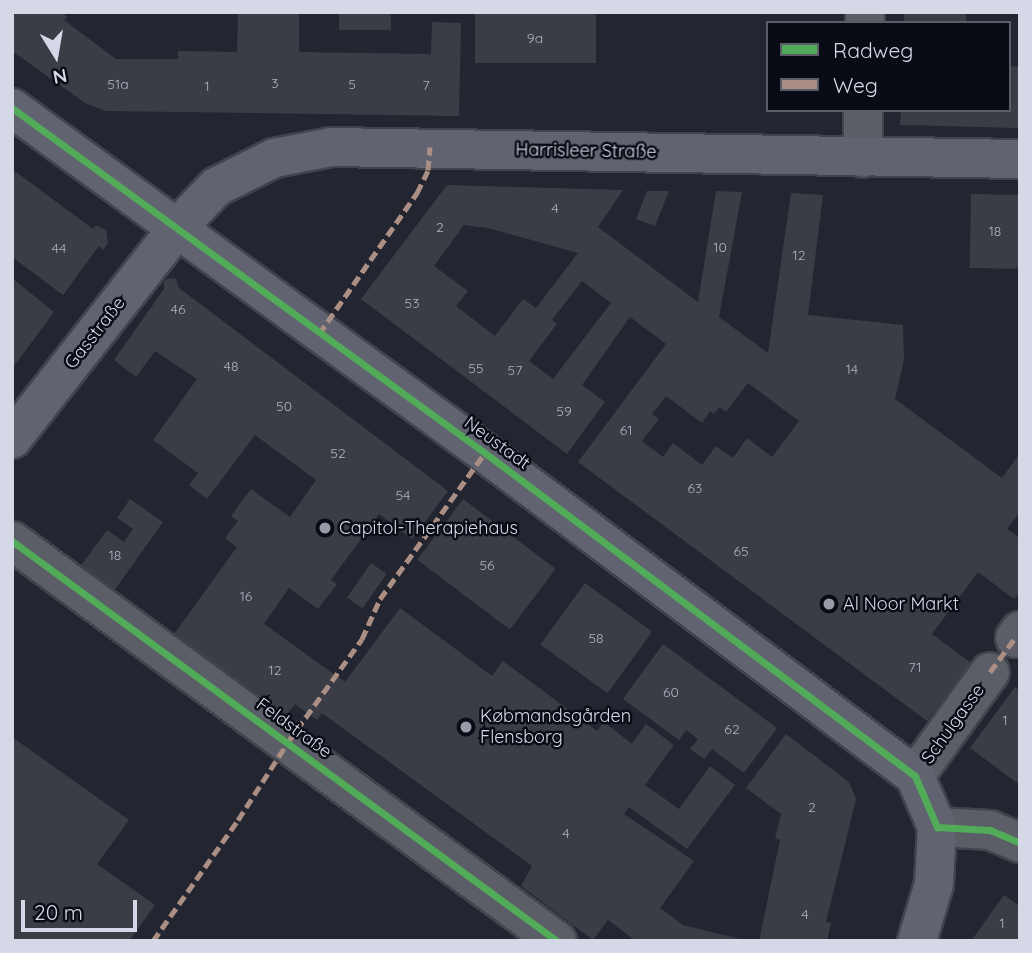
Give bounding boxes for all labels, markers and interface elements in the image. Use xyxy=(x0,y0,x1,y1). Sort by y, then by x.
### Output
north arrow xyxy=(21,21,91,91)
legend xyxy=(766,21,1011,112)
house number: 9a xyxy=(527,30,543,46)
text: Radweg xyxy=(833,37,913,63)
text: N xyxy=(51,64,69,90)
text: Weg xyxy=(833,72,878,98)
house number: 3 xyxy=(271,75,279,91)
house number: 51a xyxy=(107,76,129,92)
house number: 5 xyxy=(348,76,356,92)
house number: 7 xyxy=(422,77,430,93)
house number: 1 xyxy=(204,78,210,94)
street label: Harrisleer Straße xyxy=(515,139,657,163)
house number: 4 xyxy=(551,200,559,216)
house number: 2 xyxy=(436,219,444,235)
house number: 18 xyxy=(989,223,1001,239)
house number: 10 xyxy=(713,239,727,255)
house number: 44 xyxy=(52,240,66,256)
house number: 12 xyxy=(793,247,805,263)
street label: Gasstraße xyxy=(60,293,130,373)
house number: 53 xyxy=(405,295,419,311)
house number: 46 xyxy=(171,301,185,317)
house number: 48 xyxy=(224,358,238,374)
house number: 55 xyxy=(468,360,484,376)
house number: 14 xyxy=(846,361,858,377)
house number: 57 xyxy=(508,362,522,378)
house number: 50 xyxy=(276,398,292,414)
house number: 59 xyxy=(556,403,572,419)
street label: Neustadt xyxy=(460,412,534,474)
house number: 61 xyxy=(620,422,632,438)
house number: 52 xyxy=(330,445,346,461)
house number: 63 xyxy=(688,480,702,496)
house number: 54 xyxy=(395,487,411,503)
place label: Capitol-Therapiehaus xyxy=(339,517,518,539)
marker: Capitol-Therapiehaus xyxy=(317,520,333,536)
house number: 65 xyxy=(733,543,749,559)
house number: 18 xyxy=(109,547,121,563)
house number: 56 xyxy=(479,557,495,573)
house number: 16 xyxy=(240,588,252,604)
place label: Al Noor Markt xyxy=(843,593,959,615)
marker: Al Noor Markt xyxy=(821,596,837,612)
house number: 58 xyxy=(588,630,604,646)
house number: 71 xyxy=(908,659,922,675)
house number: 12 xyxy=(269,662,281,678)
street label: Schulgasse xyxy=(917,680,989,768)
house number: 60 xyxy=(663,684,679,700)
street label: Feldstraße xyxy=(252,693,336,763)
place label: Købmandsgården Flensborg xyxy=(480,706,631,748)
house number: 1 xyxy=(1002,712,1008,728)
marker: Købmandsgården Flensborg xyxy=(458,719,474,735)
house number: 62 xyxy=(724,721,740,737)
house number: 2 xyxy=(808,799,816,815)
house number: 4 xyxy=(562,825,570,841)
scale bar xyxy=(24,886,140,930)
text: 20 m xyxy=(34,899,83,925)
house number: 4 xyxy=(801,906,809,922)
house number: 1 xyxy=(999,915,1005,931)

